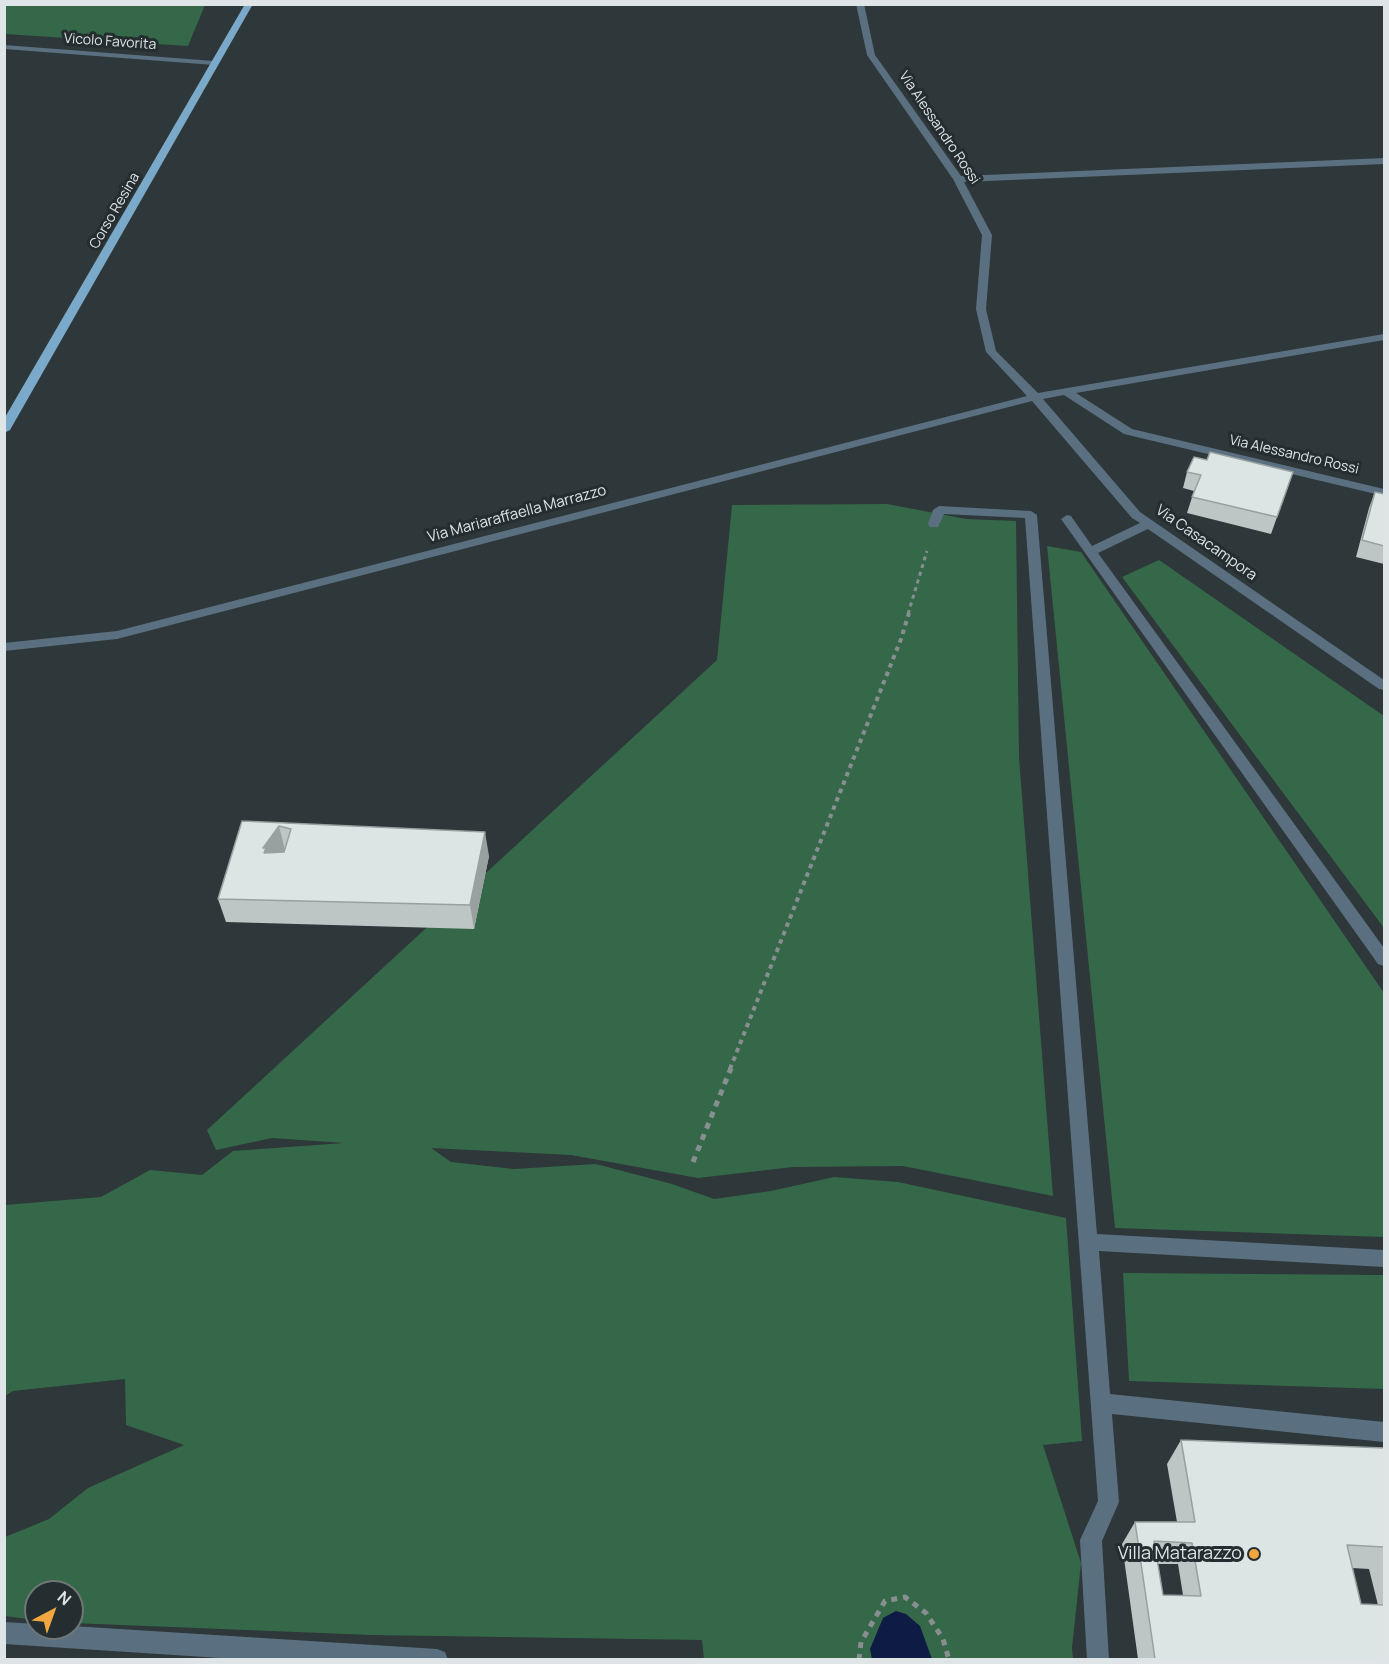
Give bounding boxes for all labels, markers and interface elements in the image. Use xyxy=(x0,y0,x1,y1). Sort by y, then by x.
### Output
street label: Vicolo Favorita xyxy=(63,30,157,54)
street label: Via Alessandro Rossi xyxy=(895,68,983,188)
street label: Corso Resina xyxy=(86,170,144,252)
street label: Via Alessandro Rossi xyxy=(1228,432,1360,478)
street label: Via Mariaraffaella Marrazzo xyxy=(426,481,608,547)
street label: Via Casacampora xyxy=(1152,501,1260,585)
place label: Villa Matarazzo xyxy=(1118,1543,1242,1565)
marker: Villa Matarazzo xyxy=(1247,1547,1261,1561)
north arrow xyxy=(24,1580,84,1640)
text: N xyxy=(53,1586,76,1610)

